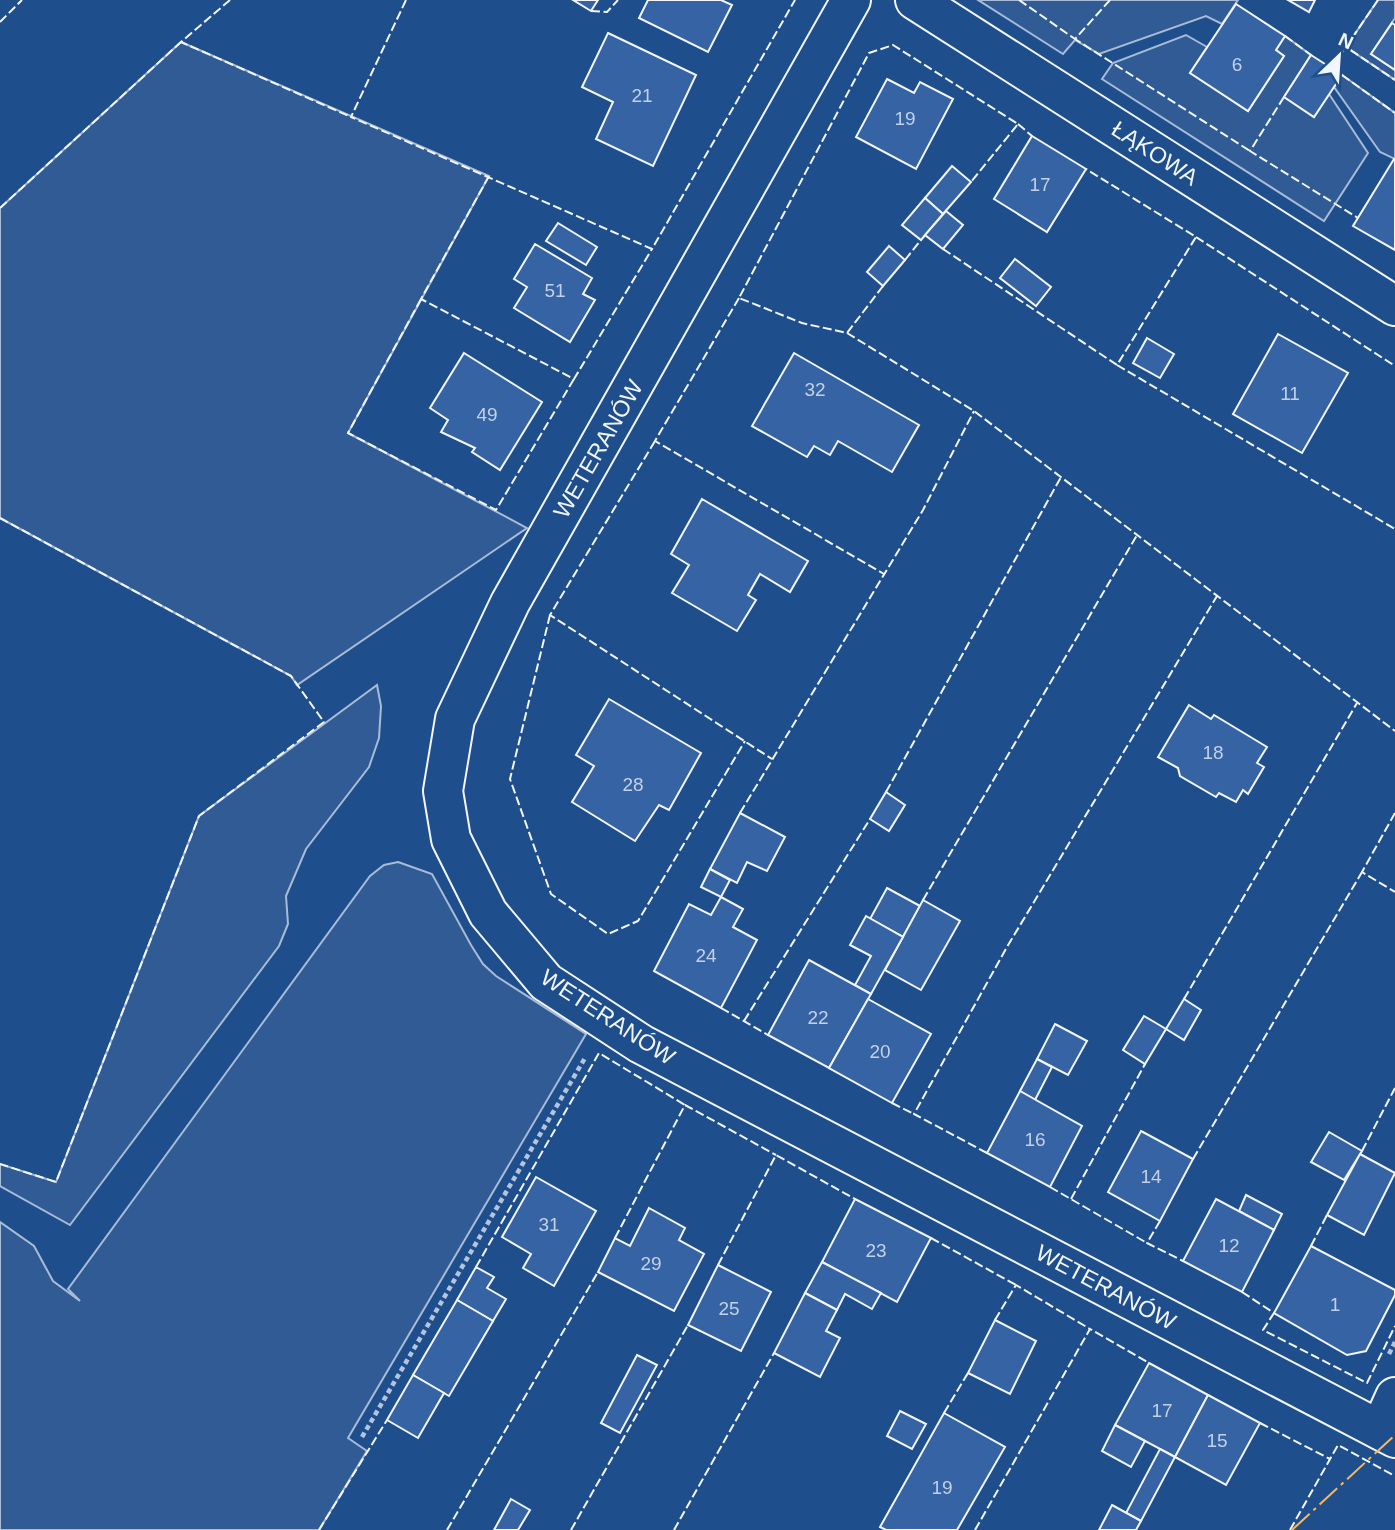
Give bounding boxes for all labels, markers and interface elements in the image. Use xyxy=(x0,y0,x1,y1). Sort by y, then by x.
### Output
north arrow xyxy=(1304,21,1374,91)
text: N xyxy=(1335,29,1357,53)
house number: 6 xyxy=(1232,54,1242,75)
house number: 21 xyxy=(631,85,653,106)
house number: 19 xyxy=(894,108,916,129)
street label: ŁĄKOWA xyxy=(1107,116,1204,191)
house number: 17 xyxy=(1029,174,1051,195)
house number: 51 xyxy=(544,280,566,301)
street label: WETERANÓW xyxy=(548,375,648,522)
house number: 32 xyxy=(804,379,826,400)
house number: 11 xyxy=(1280,383,1300,404)
house number: 49 xyxy=(476,404,498,425)
house number: 18 xyxy=(1202,742,1224,763)
house number: 28 xyxy=(622,774,644,795)
house number: 24 xyxy=(695,945,717,966)
street label: WETERANÓW xyxy=(536,964,680,1070)
house number: 22 xyxy=(807,1007,829,1028)
house number: 20 xyxy=(869,1041,891,1062)
house number: 16 xyxy=(1024,1129,1046,1150)
house number: 14 xyxy=(1140,1166,1162,1187)
house number: 31 xyxy=(538,1214,560,1235)
house number: 12 xyxy=(1218,1235,1240,1256)
street label: WETERANÓW xyxy=(1032,1239,1181,1335)
house number: 23 xyxy=(865,1240,887,1261)
house number: 29 xyxy=(640,1253,662,1274)
house number: 1 xyxy=(1330,1294,1340,1315)
house number: 25 xyxy=(718,1298,740,1319)
house number: 17 xyxy=(1151,1400,1173,1421)
house number: 15 xyxy=(1206,1430,1228,1451)
house number: 19 xyxy=(931,1477,953,1498)

